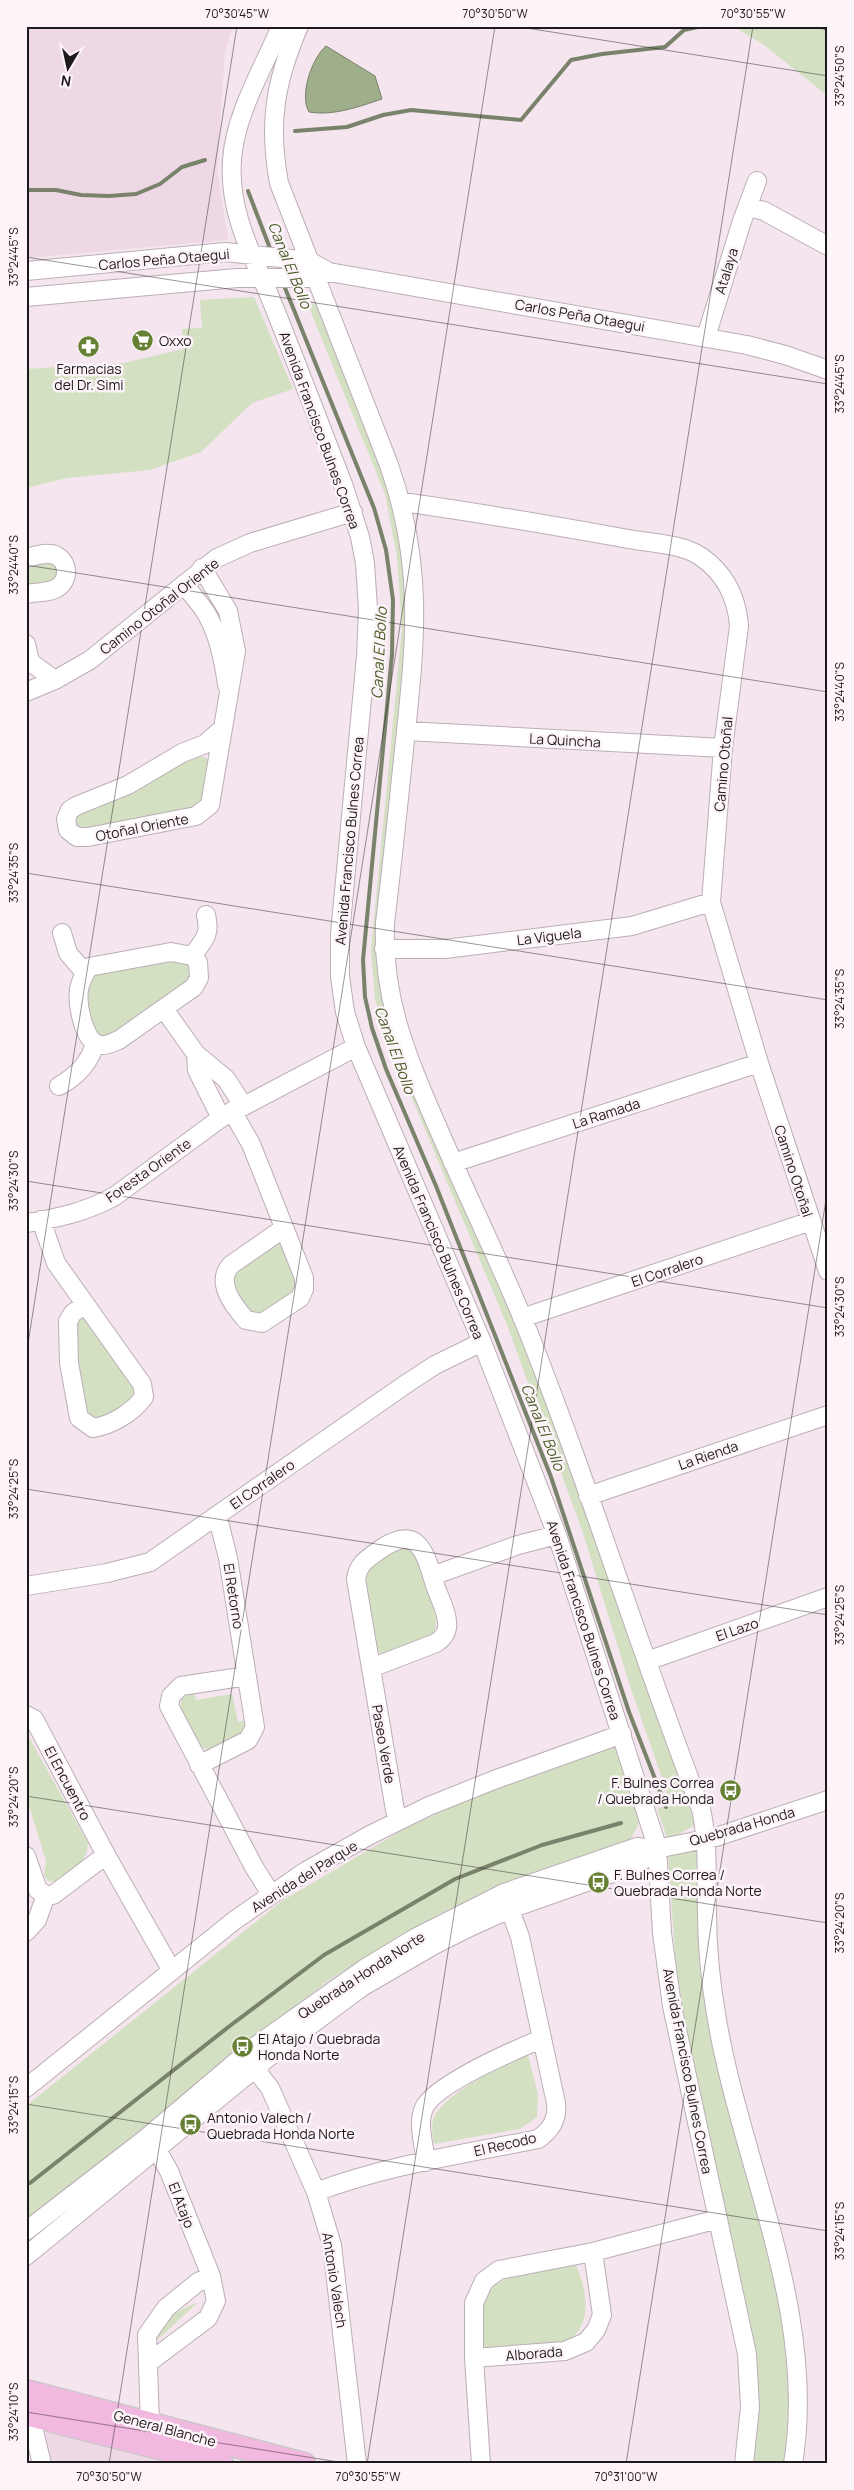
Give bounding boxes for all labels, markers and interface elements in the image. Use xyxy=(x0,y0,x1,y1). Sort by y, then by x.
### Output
text: 70°30'45"W xyxy=(205,5,270,22)
text: 70°30'50"W xyxy=(462,5,528,22)
text: 70°30'55"W xyxy=(720,5,786,22)
north arrow xyxy=(42,42,92,92)
text: 33°24'50"S xyxy=(831,46,848,106)
text: N xyxy=(59,71,72,92)
water label: Canal El Bollo xyxy=(263,219,317,313)
text: 33°24'45"S xyxy=(5,227,22,287)
street label: Carlos Peña Otaegui xyxy=(98,244,230,274)
street label: Atalaya xyxy=(710,246,742,296)
street label: Carlos Peña Otaegui xyxy=(514,294,646,336)
supermarket icon: Oxxo xyxy=(131,328,155,352)
street label: Avenida Francisco Bulnes Correa xyxy=(275,329,365,531)
place label: Oxxo xyxy=(159,331,192,350)
pharmacy icon: Farmacias del Dr. Simi xyxy=(77,334,101,358)
text: 33°24'45"S xyxy=(831,354,848,414)
place label: Farmacias del Dr. Simi xyxy=(54,359,124,394)
text: 33°24'40"S xyxy=(5,535,22,595)
street label: Camino Otoñal Oriente xyxy=(95,553,223,659)
water label: Canal El Bollo xyxy=(366,605,392,699)
text: 33°24'40"S xyxy=(831,662,848,722)
street label: Camino Otoñal xyxy=(709,716,737,812)
street label: La Quincha xyxy=(529,729,601,751)
street label: Avenida Francisco Bulnes Correa xyxy=(330,736,368,946)
street label: Otoñal Oriente xyxy=(94,809,190,845)
text: 33°24'35"S xyxy=(5,843,22,903)
street label: La Viguela xyxy=(516,923,582,949)
text: 33°24'35"S xyxy=(831,969,848,1029)
water label: Canal El Bollo xyxy=(369,1003,421,1098)
street label: La Ramada xyxy=(570,1093,642,1133)
street label: Camino Otoñal xyxy=(770,1123,818,1219)
street label: Foresta Oriente xyxy=(102,1134,194,1206)
street label: Avenida Francisco Bulnes Correa xyxy=(389,1142,489,1342)
text: 33°24'30"S xyxy=(5,1151,22,1211)
street label: El Corralero xyxy=(629,1249,705,1291)
text: 33°24'30"S xyxy=(831,1277,848,1337)
water label: Canal El Bollo xyxy=(516,1381,570,1475)
street label: La Rienda xyxy=(676,1436,740,1474)
street label: El Corralero xyxy=(226,1455,298,1513)
text: 33°24'25"S xyxy=(5,1459,22,1519)
street label: Avenida Francisco Bulnes Correa xyxy=(543,1518,625,1722)
street label: El Retorno xyxy=(219,1562,249,1630)
text: 33°24'25"S xyxy=(831,1585,848,1645)
street label: El Lazo xyxy=(713,1613,761,1645)
street label: Paseo Verde xyxy=(368,1703,400,1785)
street label: El Encuentro xyxy=(40,1743,96,1823)
text: 33°24'20"S xyxy=(5,1767,22,1827)
place label: F. Bulnes Correa / Quebrada Honda xyxy=(597,1773,714,1808)
bus stop icon: F. Bulnes Correa / Quebrada Honda xyxy=(718,1778,742,1802)
street label: Quebrada Honda xyxy=(687,1802,797,1850)
street label: Avenida del Parque xyxy=(247,1836,361,1916)
place label: F. Bulnes Correa / Quebrada Honda Norte xyxy=(614,1865,762,1900)
bus stop icon: F. Bulnes Correa / Quebrada Honda Norte xyxy=(586,1870,610,1894)
text: 33°24'20"S xyxy=(831,1893,848,1953)
street label: Quebrada Honda Norte xyxy=(294,1927,428,2023)
street label: Avenida Francisco Bulnes Correa xyxy=(659,1967,717,2175)
place label: El Atajo / Quebrada Honda Norte xyxy=(258,2029,380,2064)
bus stop icon: El Atajo / Quebrada Honda Norte xyxy=(230,2034,254,2058)
text: 33°24'15"S xyxy=(5,2076,22,2134)
place label: Antonio Valech / Quebrada Honda Norte xyxy=(207,2108,355,2143)
bus stop icon: Antonio Valech / Quebrada Honda Norte xyxy=(179,2113,203,2137)
street label: El Recodo xyxy=(472,2128,538,2160)
street label: El Atajo xyxy=(165,2179,199,2231)
text: 33°24'15"S xyxy=(831,2202,848,2260)
street label: Antonio Valech xyxy=(318,2231,352,2329)
street label: Alborada xyxy=(505,2341,563,2365)
text: 33°24'10"S xyxy=(5,2383,22,2441)
street label: General Blanche xyxy=(112,2405,218,2451)
text: 70°30'50"W xyxy=(76,2468,142,2485)
text: 70°30'55"W xyxy=(335,2468,401,2485)
text: 70°31'00"W xyxy=(594,2468,658,2485)

